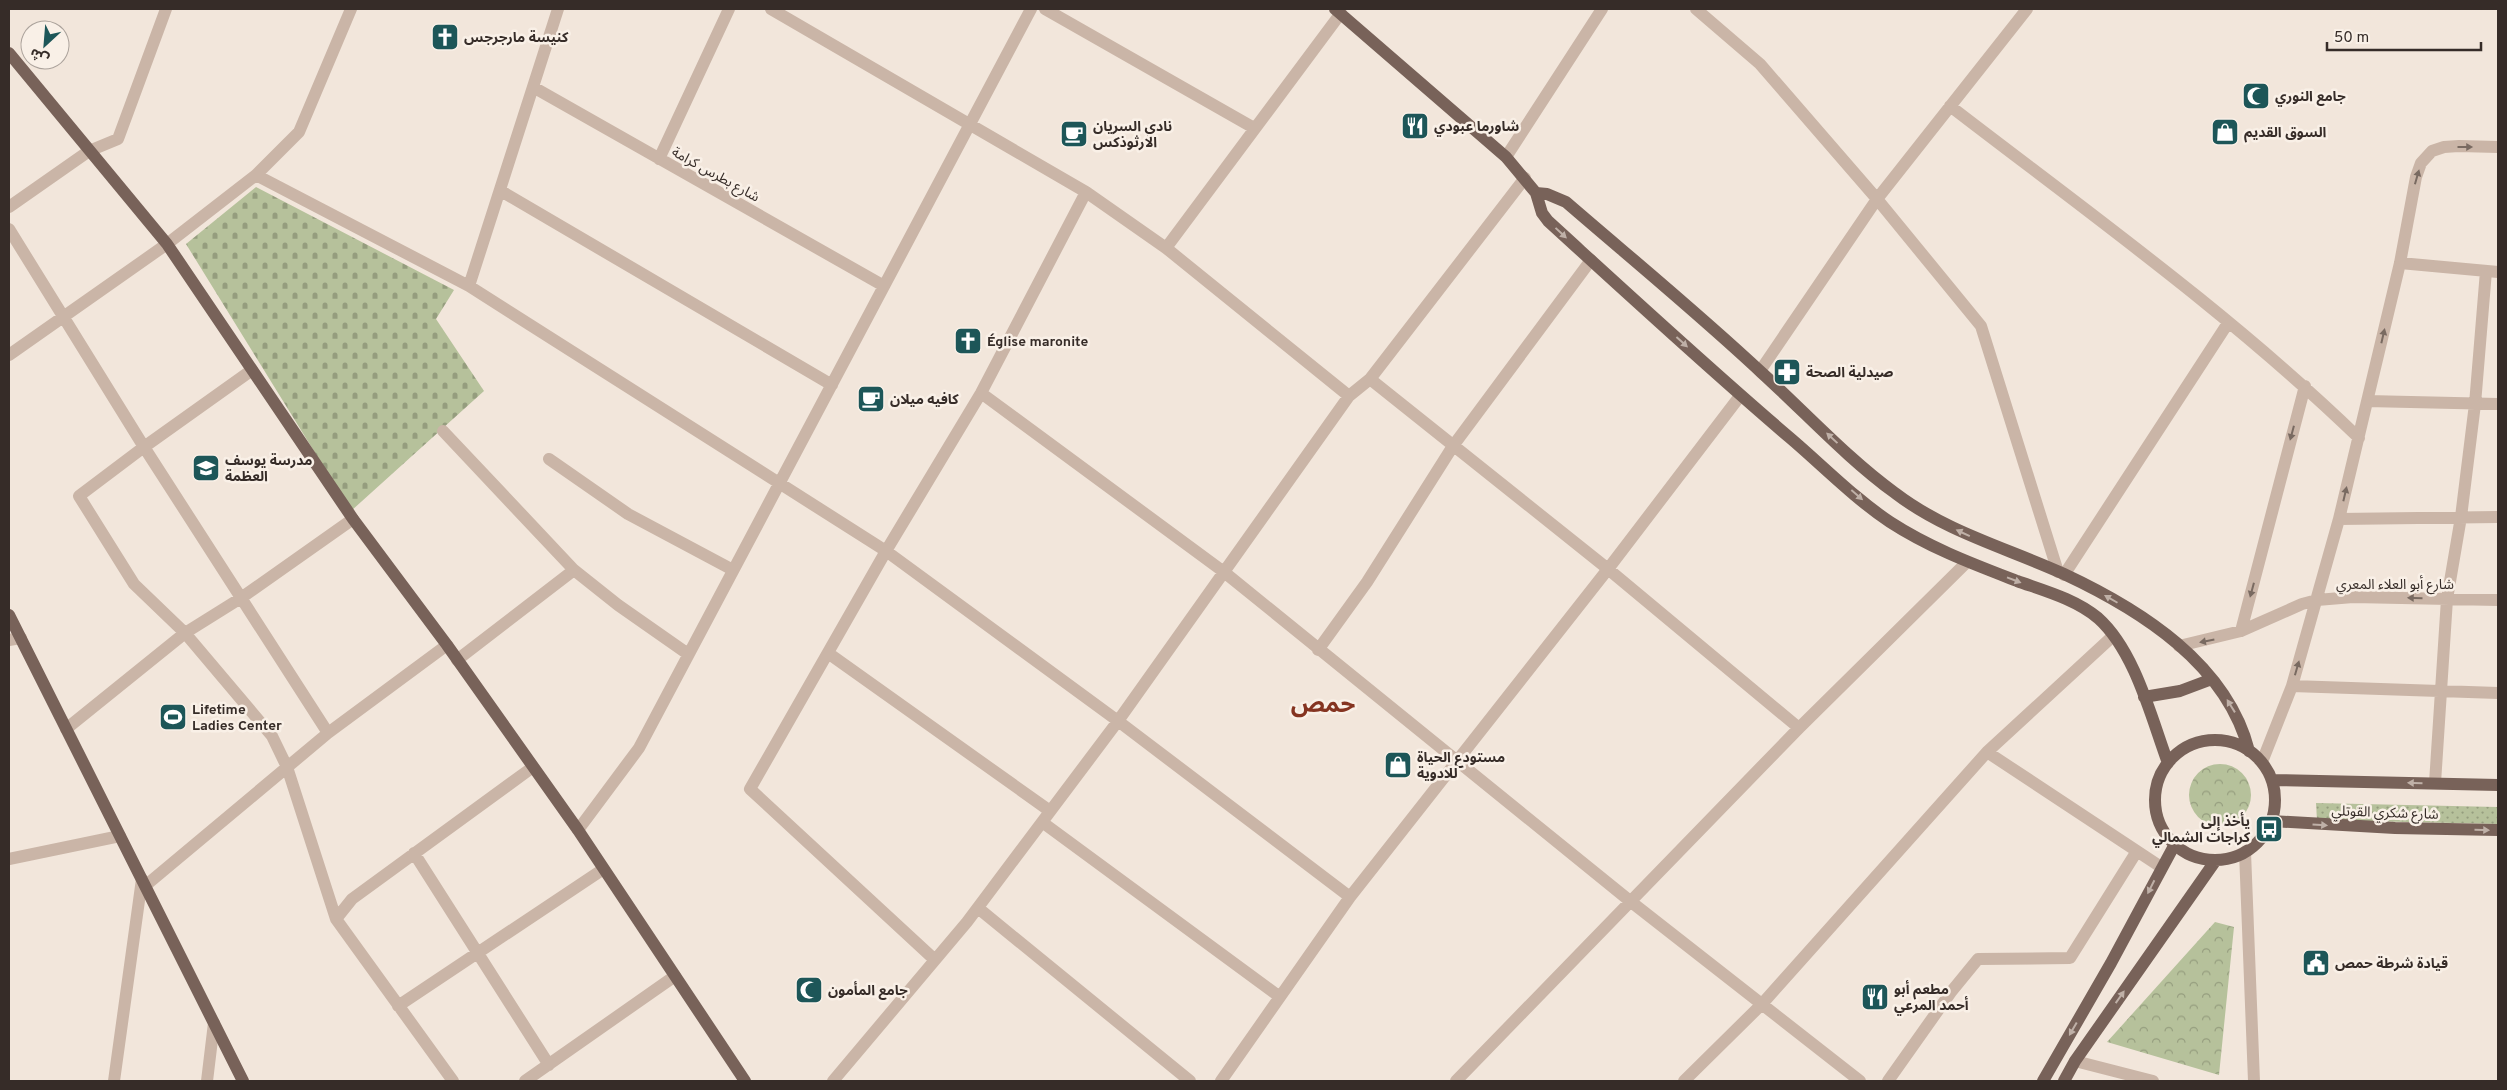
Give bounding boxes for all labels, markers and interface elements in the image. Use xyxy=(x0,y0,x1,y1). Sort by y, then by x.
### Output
north arrow xyxy=(20,20,70,70)
scale bar xyxy=(2327,20,2481,52)
church icon: كنيسة مارجرجس xyxy=(430,22,460,52)
text: 50 m xyxy=(2334,29,2369,48)
place label: كنيسة مارجرجس xyxy=(464,30,569,47)
text: ش xyxy=(28,43,52,67)
mosque icon: جامع النوري xyxy=(2241,81,2271,111)
place label: جامع النوري xyxy=(2275,89,2346,107)
restaurant icon: شاورما عبودي xyxy=(1400,111,1430,141)
shop icon: السوق القديم xyxy=(2210,117,2240,147)
cafe icon: نادي السريان الارثوذكس xyxy=(1059,119,1089,149)
place label: نادي السريان الارثوذكس xyxy=(1093,119,1172,152)
place label: شاورما عبودي xyxy=(1434,119,1519,137)
place label: السوق القديم xyxy=(2244,125,2327,143)
one-way arrow xyxy=(2457,143,2473,151)
street label: شارع بطرس كرامة xyxy=(668,144,762,207)
one-way arrow xyxy=(2413,170,2421,185)
one-way arrow xyxy=(1555,227,1567,239)
church icon: Église maronite xyxy=(953,326,983,356)
one-way arrow xyxy=(2379,329,2387,344)
place label: Église maronite xyxy=(987,333,1089,351)
one-way arrow xyxy=(1675,337,1688,348)
pharmacy icon: صيدلية الصحة xyxy=(1772,357,1802,387)
place label: صيدلية الصحة xyxy=(1806,365,1894,382)
cafe icon: كافيه ميلان xyxy=(856,384,886,414)
place label: كافيه ميلان xyxy=(890,391,959,409)
one-way arrow xyxy=(2288,426,2296,441)
one-way arrow xyxy=(1827,432,1839,444)
school or university icon: مدرسة يوسف العظمة xyxy=(191,453,221,483)
place label: مدرسة يوسف العظمة xyxy=(225,453,312,486)
one-way arrow xyxy=(2341,487,2349,502)
one-way arrow xyxy=(1850,490,1863,501)
one-way arrow xyxy=(1956,529,1970,537)
street label: شارع أبو العلاء المعري xyxy=(2336,575,2454,595)
one-way arrow xyxy=(2007,576,2022,584)
one-way arrow xyxy=(2248,583,2256,598)
one-way arrow xyxy=(2406,594,2422,602)
one-way arrow xyxy=(2104,595,2118,604)
one-way arrow xyxy=(2199,637,2215,645)
one-way arrow xyxy=(2294,660,2302,675)
district label: حمص xyxy=(1291,691,1355,721)
one-way arrow xyxy=(2226,699,2236,712)
sports icon: Lifetime Ladies Center xyxy=(158,702,188,732)
place label: Lifetime Ladies Center xyxy=(192,702,282,735)
shop icon: مستودع الحياة للادوية xyxy=(1383,750,1413,780)
place label: مستودع الحياة للادوية xyxy=(1417,750,1505,783)
one-way arrow xyxy=(2406,779,2422,787)
street label: شارع شكري القوتلي xyxy=(2331,803,2439,825)
place label: يأخذ إلى كراجات الشمالي xyxy=(2152,812,2251,848)
bus stop icon: يأخذ إلى كراجات الشمالي xyxy=(2254,814,2284,844)
one-way arrow xyxy=(2312,821,2328,829)
one-way arrow xyxy=(2475,826,2491,834)
one-way arrow xyxy=(2147,879,2155,894)
public building icon: قيادة شرطة حمص xyxy=(2301,948,2331,978)
place label: قيادة شرطة حمص xyxy=(2335,956,2448,973)
mosque icon: جامع المأمون xyxy=(794,975,824,1005)
place label: مطعم أبو أحمد المرعي xyxy=(1894,980,1969,1016)
place label: جامع المأمون xyxy=(828,981,908,1000)
restaurant icon: مطعم أبو أحمد المرعي xyxy=(1860,982,1890,1012)
one-way arrow xyxy=(2115,990,2125,1004)
one-way arrow xyxy=(2069,1022,2077,1036)

